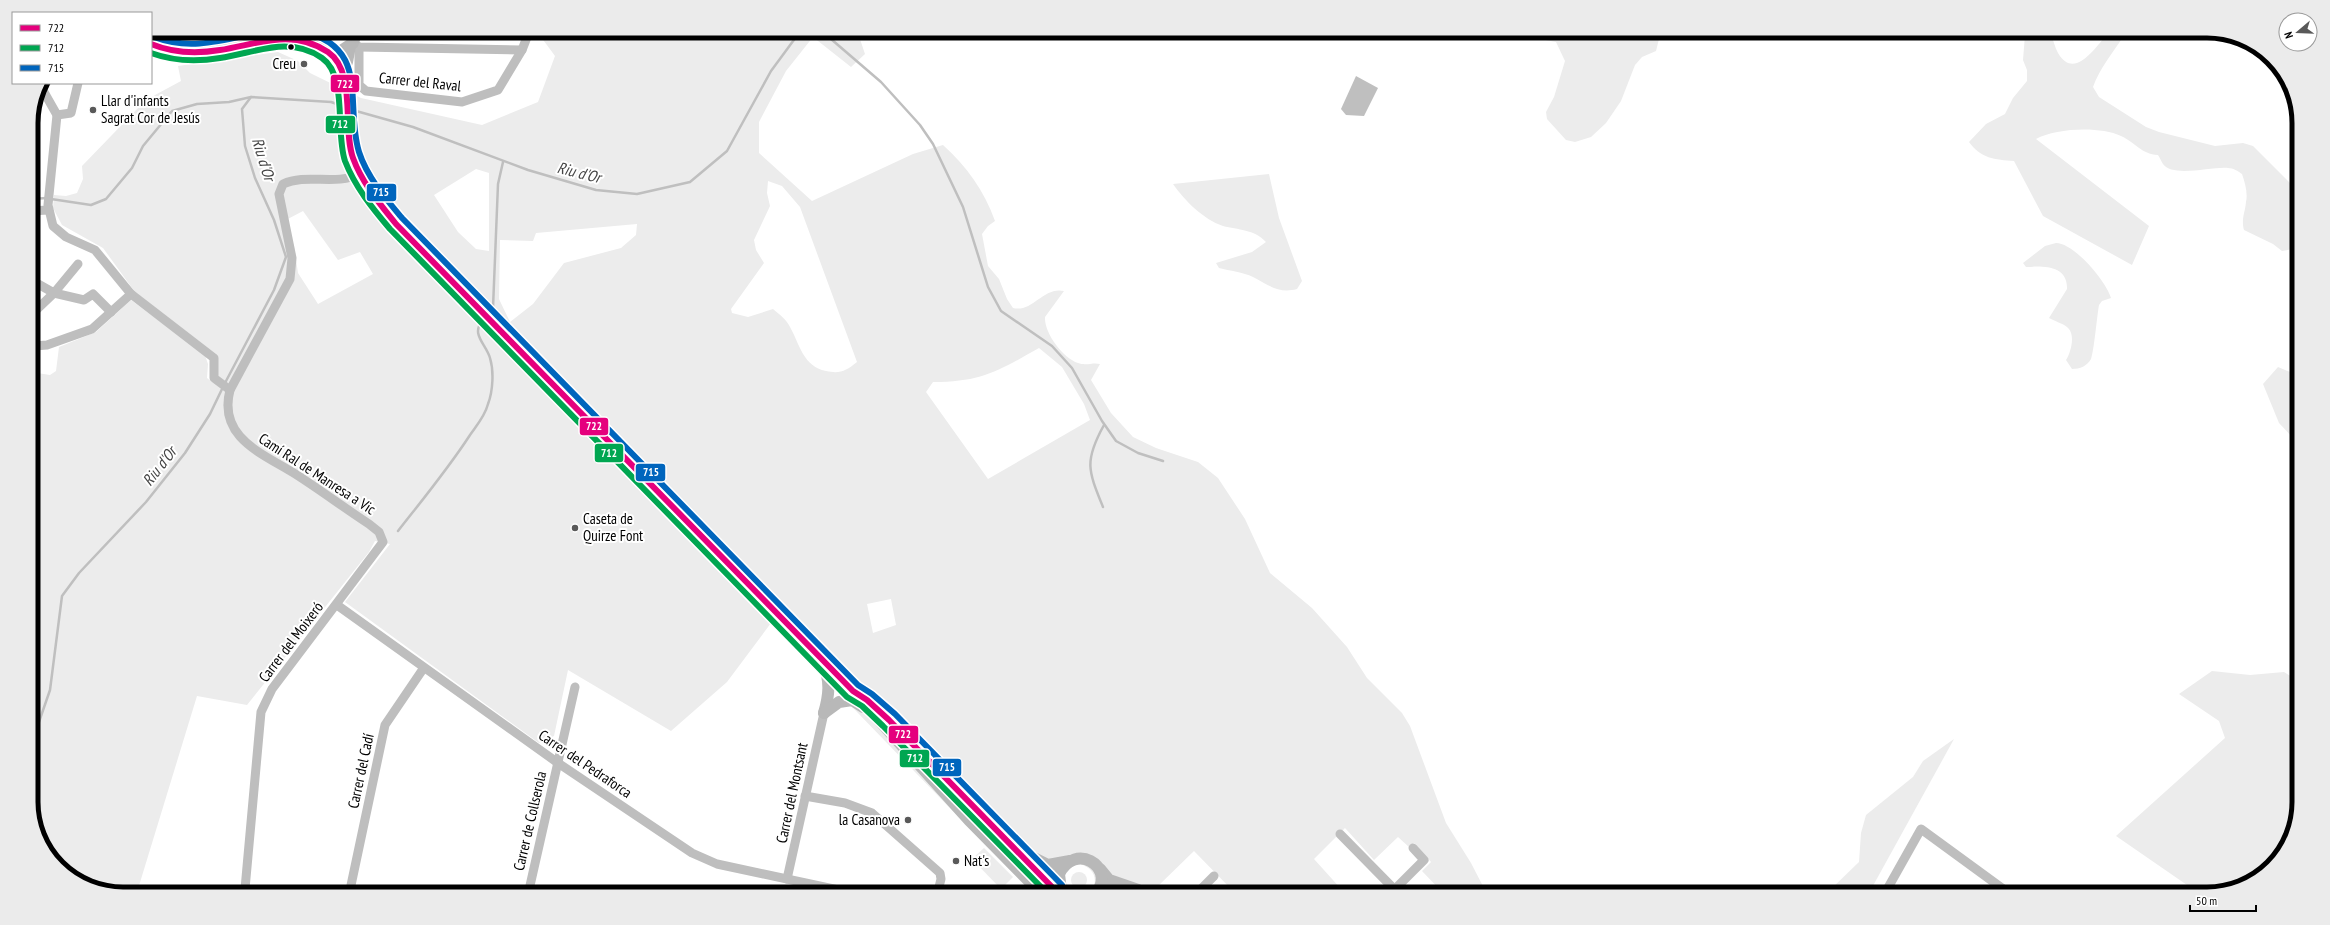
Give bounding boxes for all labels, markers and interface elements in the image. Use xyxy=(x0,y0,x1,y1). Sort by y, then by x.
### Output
legend xyxy=(12,12,152,84)
north arrow xyxy=(2278,12,2318,52)
text: 722 xyxy=(48,20,64,35)
text: N xyxy=(2281,30,2296,40)
text: 712 xyxy=(48,40,64,55)
unlabelled marker xyxy=(286,42,296,52)
place label: Creu xyxy=(273,54,296,73)
marker: Creu xyxy=(299,59,309,69)
text: 715 xyxy=(48,60,64,75)
street label: Carrer del Raval xyxy=(378,68,462,95)
line badge: 722 xyxy=(330,74,360,93)
text: 722 xyxy=(337,77,353,91)
place label: Llar d'infants Sagrat Cor de Jesús xyxy=(101,91,200,127)
marker: Llar d'infants Sagrat Cor de Jesús xyxy=(88,105,98,115)
line badge: 712 xyxy=(325,115,356,134)
text: 712 xyxy=(332,117,348,131)
water label: Riu d'Or xyxy=(248,135,281,185)
water label: Riu d'Or xyxy=(555,157,605,188)
line badge: 715 xyxy=(366,183,397,202)
text: 715 xyxy=(373,185,389,199)
line badge: 722 xyxy=(579,417,609,436)
text: 722 xyxy=(586,419,602,433)
street label: Camí Ral de Manresa a Vic xyxy=(255,429,380,519)
water label: Riu d'Or xyxy=(138,440,182,489)
line badge: 712 xyxy=(594,443,624,463)
text: 712 xyxy=(601,446,617,460)
line badge: 715 xyxy=(635,463,666,482)
text: 715 xyxy=(643,465,659,479)
place label: Caseta de Quirze Font xyxy=(583,509,643,545)
marker: Caseta de Quirze Font xyxy=(570,523,580,533)
street label: Carrer del Moixeró xyxy=(254,598,327,686)
street label: Carrer del Pedraforca xyxy=(535,725,636,802)
line badge: 722 xyxy=(888,725,919,744)
text: 722 xyxy=(895,727,911,741)
street label: Carrer del Cadí xyxy=(343,731,378,810)
street label: Carrer del Montsant xyxy=(772,741,811,845)
line badge: 712 xyxy=(899,749,930,768)
text: 712 xyxy=(907,751,923,765)
line badge: 715 xyxy=(932,758,962,777)
text: 715 xyxy=(939,760,955,774)
street label: Carrer de Collserola xyxy=(509,769,550,872)
place label: la Casanova xyxy=(839,810,900,829)
marker: la Casanova xyxy=(903,815,913,825)
place label: Nat's xyxy=(964,851,989,870)
marker: Nat's xyxy=(951,856,961,866)
scale bar xyxy=(2190,887,2256,913)
text: 50 m xyxy=(2196,893,2217,908)

